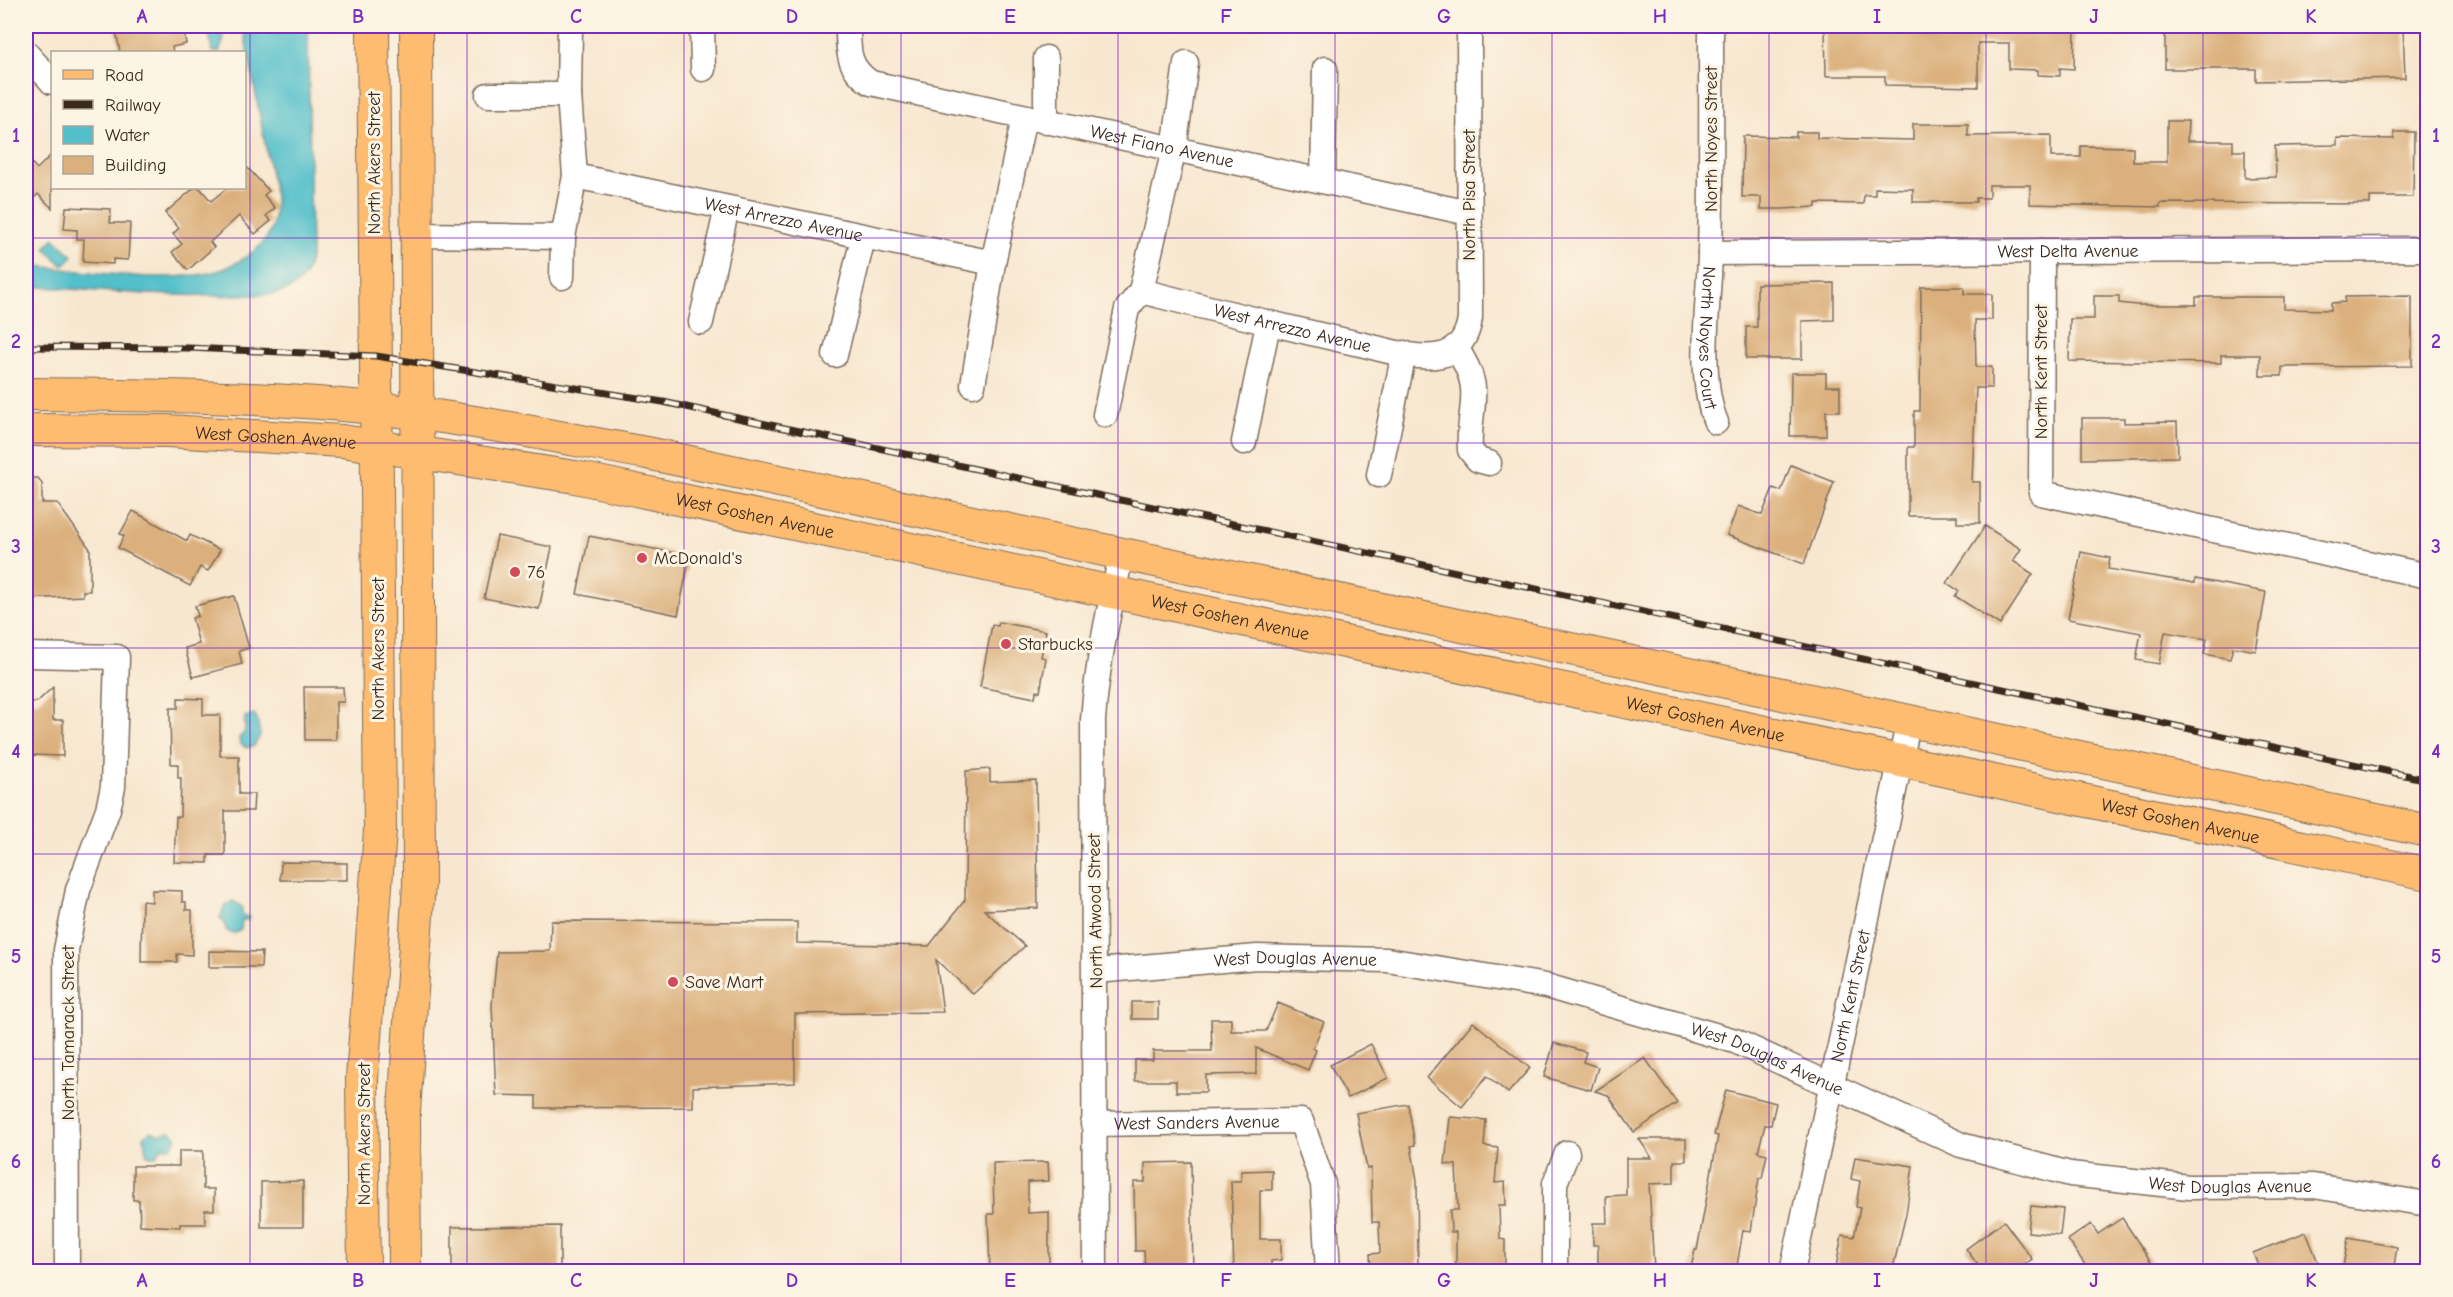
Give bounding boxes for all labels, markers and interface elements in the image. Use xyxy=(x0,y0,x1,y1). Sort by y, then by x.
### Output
text: A xyxy=(136,5,148,28)
text: B xyxy=(352,5,364,28)
text: C xyxy=(570,5,582,28)
text: D xyxy=(786,5,798,28)
text: E xyxy=(1004,5,1016,28)
text: F xyxy=(1220,5,1232,28)
text: G xyxy=(1437,5,1451,28)
text: H xyxy=(1653,5,1667,28)
text: I xyxy=(1873,5,1881,28)
text: J xyxy=(2089,5,2099,28)
text: K xyxy=(2305,5,2317,28)
legend xyxy=(51,51,246,189)
text: Road xyxy=(105,65,144,86)
street label: North Noyes Street xyxy=(1701,65,1722,212)
street label: North Akers Street xyxy=(364,91,385,234)
text: Railway xyxy=(105,95,162,116)
street label: West Fiano Avenue xyxy=(1088,121,1236,173)
text: 1 xyxy=(12,124,20,147)
text: 1 xyxy=(2432,124,2440,147)
text: Water xyxy=(105,125,150,146)
street label: North Pisa Street xyxy=(1459,129,1480,261)
text: Building xyxy=(105,155,167,176)
street label: West Arrezzo Avenue xyxy=(702,193,864,247)
street label: West Delta Avenue xyxy=(1997,241,2139,262)
street label: North Noyes Court xyxy=(1694,266,1721,413)
street label: West Arrezzo Avenue xyxy=(1211,300,1373,357)
street label: North Kent Street xyxy=(2031,304,2052,439)
text: 2 xyxy=(11,330,21,353)
text: 2 xyxy=(2431,330,2441,353)
street label: West Goshen Avenue xyxy=(195,423,358,454)
street label: West Goshen Avenue xyxy=(674,489,836,543)
text: 3 xyxy=(11,535,21,558)
text: 3 xyxy=(2431,535,2441,558)
place label: McDonald's xyxy=(654,548,742,569)
marker: McDonald's xyxy=(635,551,649,565)
place label: 76 xyxy=(527,562,545,583)
marker: 76 xyxy=(508,565,522,579)
street label: North Akers Street xyxy=(368,577,389,720)
street label: West Goshen Avenue xyxy=(1149,591,1311,645)
place label: Starbucks xyxy=(1018,634,1093,655)
marker: Starbucks xyxy=(999,637,1013,651)
street label: West Goshen Avenue xyxy=(1624,692,1786,747)
text: 4 xyxy=(11,740,21,763)
text: 4 xyxy=(2431,740,2441,763)
street label: West Goshen Avenue xyxy=(2099,794,2262,849)
street label: North Atwood Street xyxy=(1084,832,1107,989)
street label: North Kent Street xyxy=(1827,927,1875,1064)
text: 5 xyxy=(11,945,21,968)
street label: North Tamarack Street xyxy=(58,945,79,1121)
text: 5 xyxy=(2431,945,2441,968)
street label: West Douglas Avenue xyxy=(1213,947,1377,972)
place label: Save Mart xyxy=(685,972,764,993)
marker: Save Mart xyxy=(666,975,680,989)
street label: West Douglas Avenue xyxy=(1688,1019,1846,1100)
street label: North Akers Street xyxy=(354,1062,375,1205)
street label: West Sanders Avenue xyxy=(1114,1111,1280,1135)
text: 6 xyxy=(11,1150,21,1173)
text: 6 xyxy=(2431,1150,2441,1173)
street label: West Douglas Avenue xyxy=(2147,1173,2312,1198)
text: A xyxy=(136,1269,148,1292)
text: B xyxy=(352,1269,364,1292)
text: C xyxy=(570,1269,582,1292)
text: D xyxy=(786,1269,798,1292)
text: E xyxy=(1004,1269,1016,1292)
text: F xyxy=(1220,1269,1232,1292)
text: G xyxy=(1437,1269,1451,1292)
text: H xyxy=(1653,1269,1667,1292)
text: I xyxy=(1873,1269,1881,1292)
text: J xyxy=(2089,1269,2099,1292)
text: K xyxy=(2305,1269,2317,1292)

